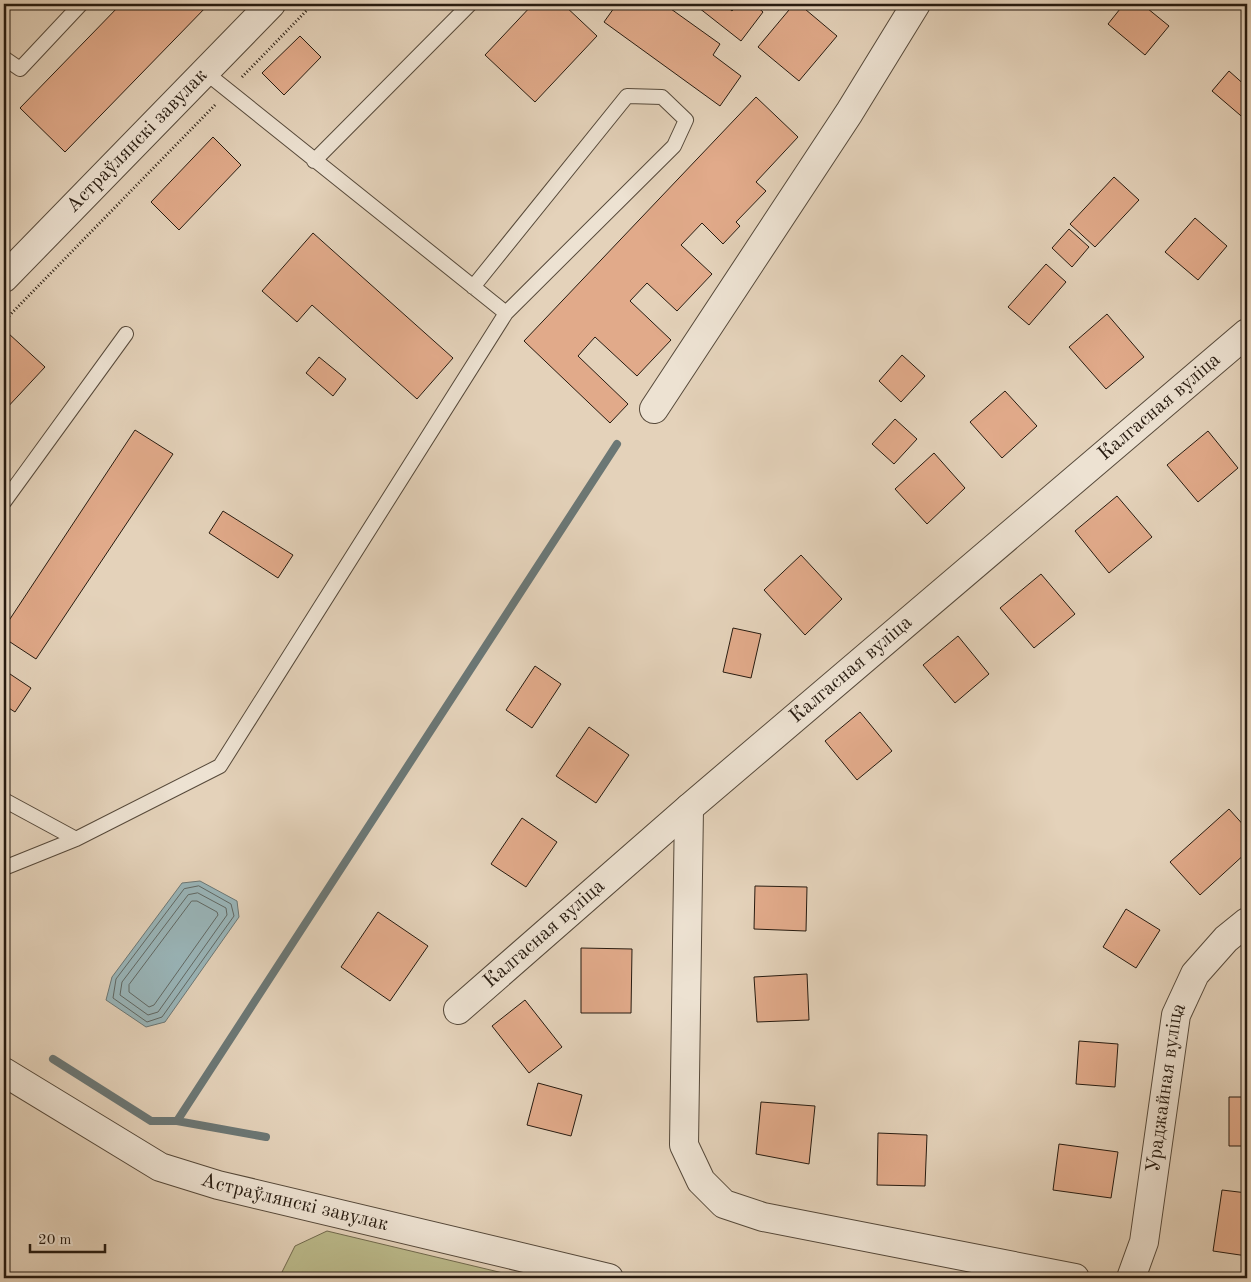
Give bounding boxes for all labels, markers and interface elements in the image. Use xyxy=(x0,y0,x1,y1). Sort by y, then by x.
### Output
street label: Астраўлянскі завулак xyxy=(63,65,212,217)
street label: Калгасная вуліца xyxy=(1095,350,1225,465)
street label: Калгасная вуліца xyxy=(786,612,916,727)
street label: Калгасная вуліца xyxy=(480,876,609,992)
street label: Ураджайная вуліца xyxy=(1144,1000,1190,1174)
street label: Астраўлянскі завулак xyxy=(198,1170,390,1235)
scale bar xyxy=(30,1222,105,1254)
text: 20 m xyxy=(38,1233,72,1248)

